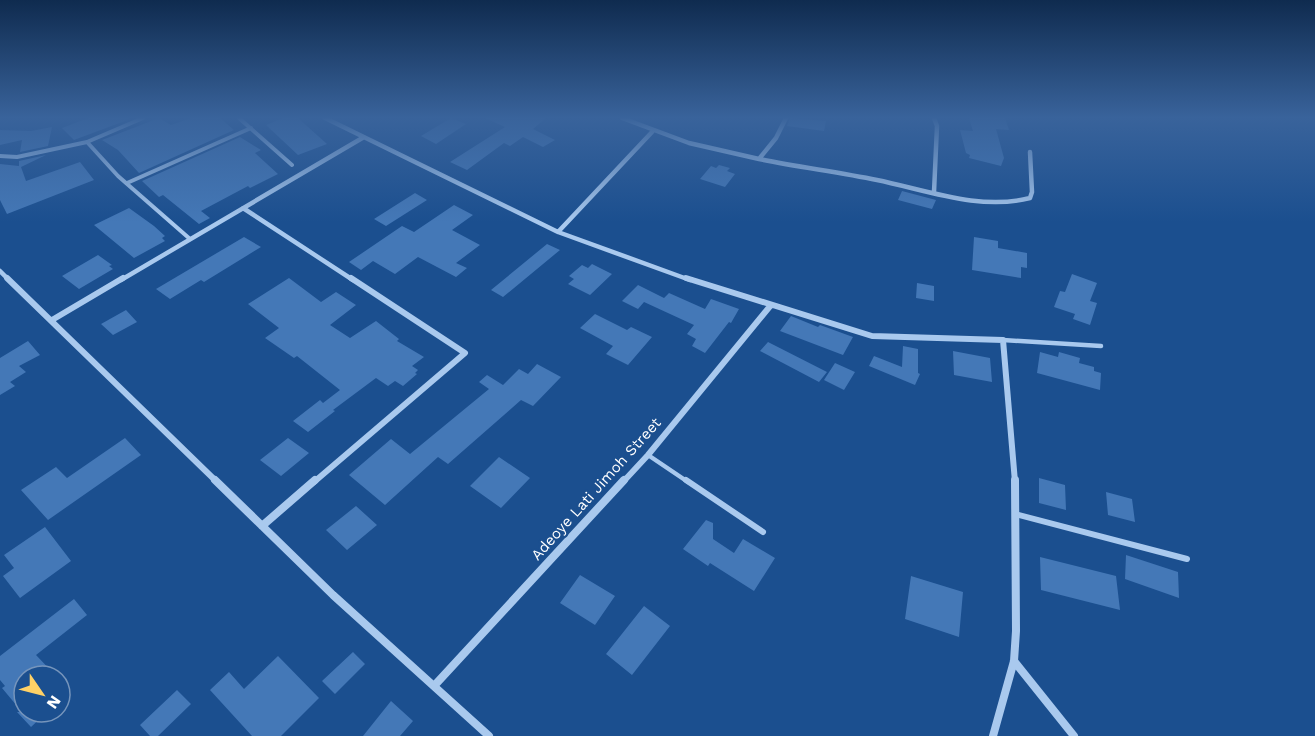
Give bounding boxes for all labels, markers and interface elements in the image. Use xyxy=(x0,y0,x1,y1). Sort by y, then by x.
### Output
street label: Adeoye Lati Jimoh Street xyxy=(527,414,665,564)
north arrow xyxy=(12,664,72,724)
text: N xyxy=(43,692,65,713)

